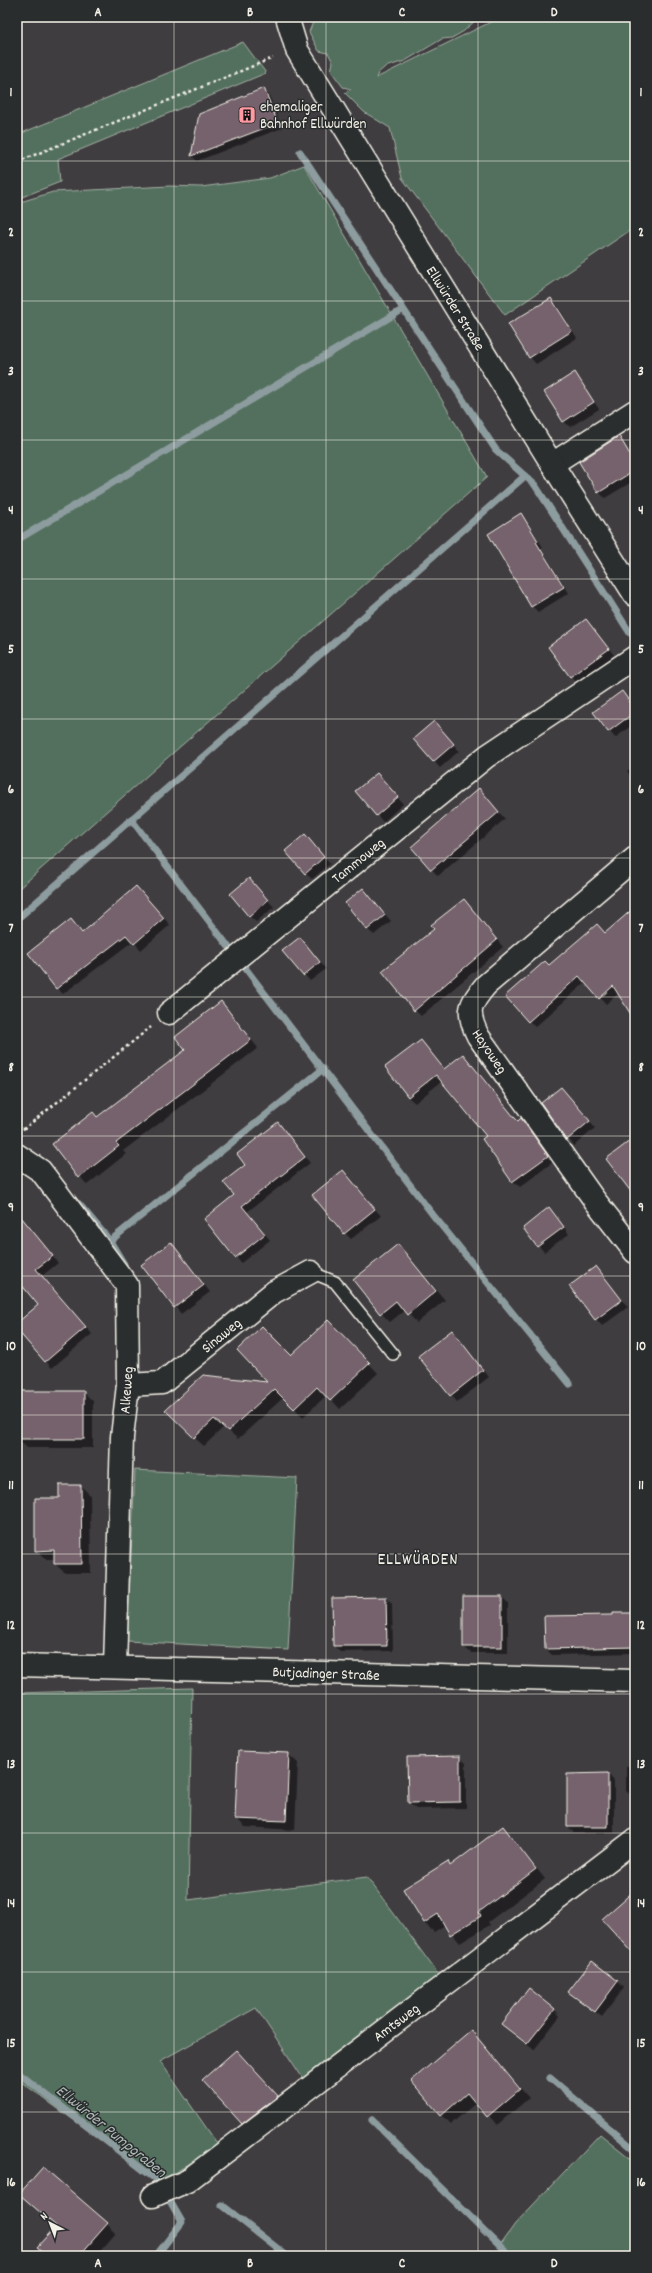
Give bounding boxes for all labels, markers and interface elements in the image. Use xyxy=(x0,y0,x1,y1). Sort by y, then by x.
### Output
text: A xyxy=(94,4,102,23)
text: B xyxy=(247,4,253,23)
text: C xyxy=(399,4,406,23)
text: D xyxy=(551,4,558,23)
text: 1 xyxy=(10,84,13,103)
text: 1 xyxy=(640,84,643,103)
place label: ehemaliger Bahnhof Ellwürden xyxy=(260,97,366,136)
building icon: ehemaliger Bahnhof Ellwürden xyxy=(237,105,257,125)
text: 2 xyxy=(8,224,14,243)
text: 2 xyxy=(638,224,644,243)
street label: Ellwürder Straße xyxy=(419,262,489,356)
text: 3 xyxy=(8,363,14,382)
text: 3 xyxy=(638,363,644,382)
text: 4 xyxy=(8,502,14,521)
text: 4 xyxy=(638,502,644,521)
text: 5 xyxy=(8,641,14,660)
text: 5 xyxy=(638,641,644,660)
text: 6 xyxy=(8,781,15,800)
text: 6 xyxy=(638,781,645,800)
street label: Tammoweg xyxy=(328,833,391,890)
text: 7 xyxy=(9,920,14,939)
text: 7 xyxy=(639,920,644,939)
street label: Hayoweg xyxy=(465,1025,512,1079)
text: 8 xyxy=(8,1059,14,1078)
text: 8 xyxy=(638,1059,644,1078)
text: 9 xyxy=(8,1199,14,1218)
text: 9 xyxy=(638,1199,644,1218)
street label: Sinaweg xyxy=(197,1313,247,1360)
text: 10 xyxy=(6,1338,16,1357)
text: 10 xyxy=(636,1338,646,1357)
street label: Alkeweg xyxy=(115,1366,141,1415)
text: 11 xyxy=(8,1477,14,1496)
text: 11 xyxy=(638,1477,644,1496)
district label: ELLWÜRDEN xyxy=(377,1549,459,1573)
text: 12 xyxy=(7,1617,16,1636)
text: 12 xyxy=(637,1617,646,1636)
street label: Butjadinger Straße xyxy=(272,1662,380,1688)
text: 13 xyxy=(7,1756,16,1775)
text: 13 xyxy=(637,1756,646,1775)
text: 14 xyxy=(7,1895,15,1914)
text: 14 xyxy=(637,1895,645,1914)
street label: Amtsweg xyxy=(369,1999,425,2048)
text: 15 xyxy=(7,2035,15,2054)
text: 15 xyxy=(637,2035,645,2054)
water label: Ellwürder Pumpgraben xyxy=(50,2080,171,2184)
text: 16 xyxy=(6,2174,16,2193)
text: 16 xyxy=(636,2174,646,2193)
north arrow xyxy=(30,2203,70,2243)
text: N xyxy=(37,2209,52,2225)
text: A xyxy=(94,2255,102,2273)
text: B xyxy=(247,2255,253,2273)
text: C xyxy=(399,2255,406,2273)
text: D xyxy=(551,2255,558,2273)

